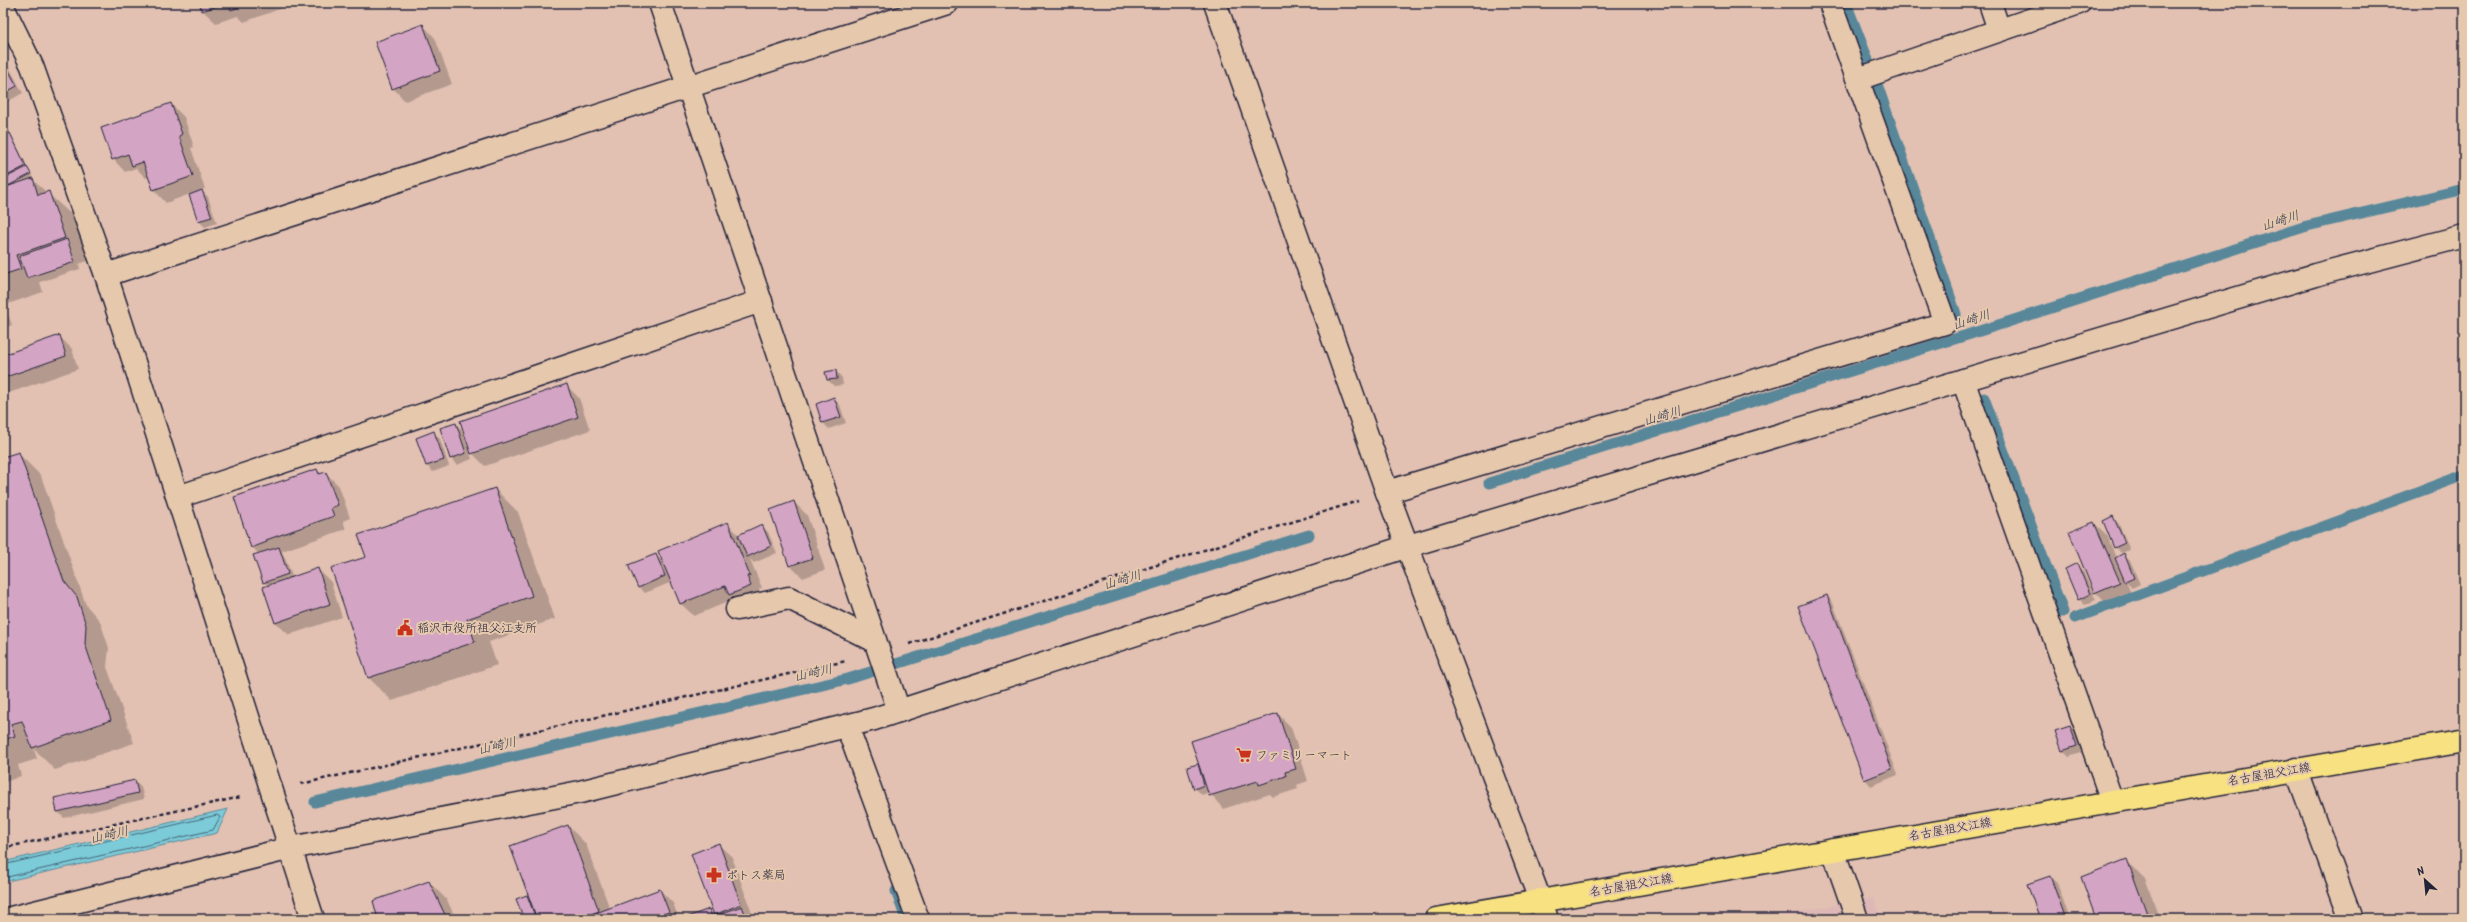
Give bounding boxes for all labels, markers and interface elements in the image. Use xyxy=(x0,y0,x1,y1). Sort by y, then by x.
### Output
water label: 山崎川 xyxy=(2259,205,2302,237)
water label: 山崎川 xyxy=(1950,304,1993,336)
water label: 山崎川 xyxy=(1641,401,1684,432)
water label: 山崎川 xyxy=(1101,565,1144,596)
public building icon: 稲沢市役所祖父江支所 xyxy=(396,619,414,637)
place label: 稲沢市役所祖父江支所 xyxy=(417,619,537,638)
water label: 山崎川 xyxy=(792,659,835,688)
water label: 山崎川 xyxy=(476,732,519,761)
supermarket icon: ファミリーマート xyxy=(1235,746,1253,764)
place label: ファミリーマート xyxy=(1256,746,1352,765)
street label: 名古屋祖父江線 xyxy=(2226,758,2312,791)
street label: 名古屋祖父江線 xyxy=(1907,813,1993,846)
water label: 山崎川 xyxy=(88,821,131,850)
north arrow xyxy=(2405,860,2445,900)
text: N xyxy=(2414,862,2428,882)
pharmacy icon: ポトス薬局 xyxy=(705,866,723,884)
place label: ポトス薬局 xyxy=(726,866,786,885)
street label: 名古屋祖父江線 xyxy=(1588,869,1674,902)

